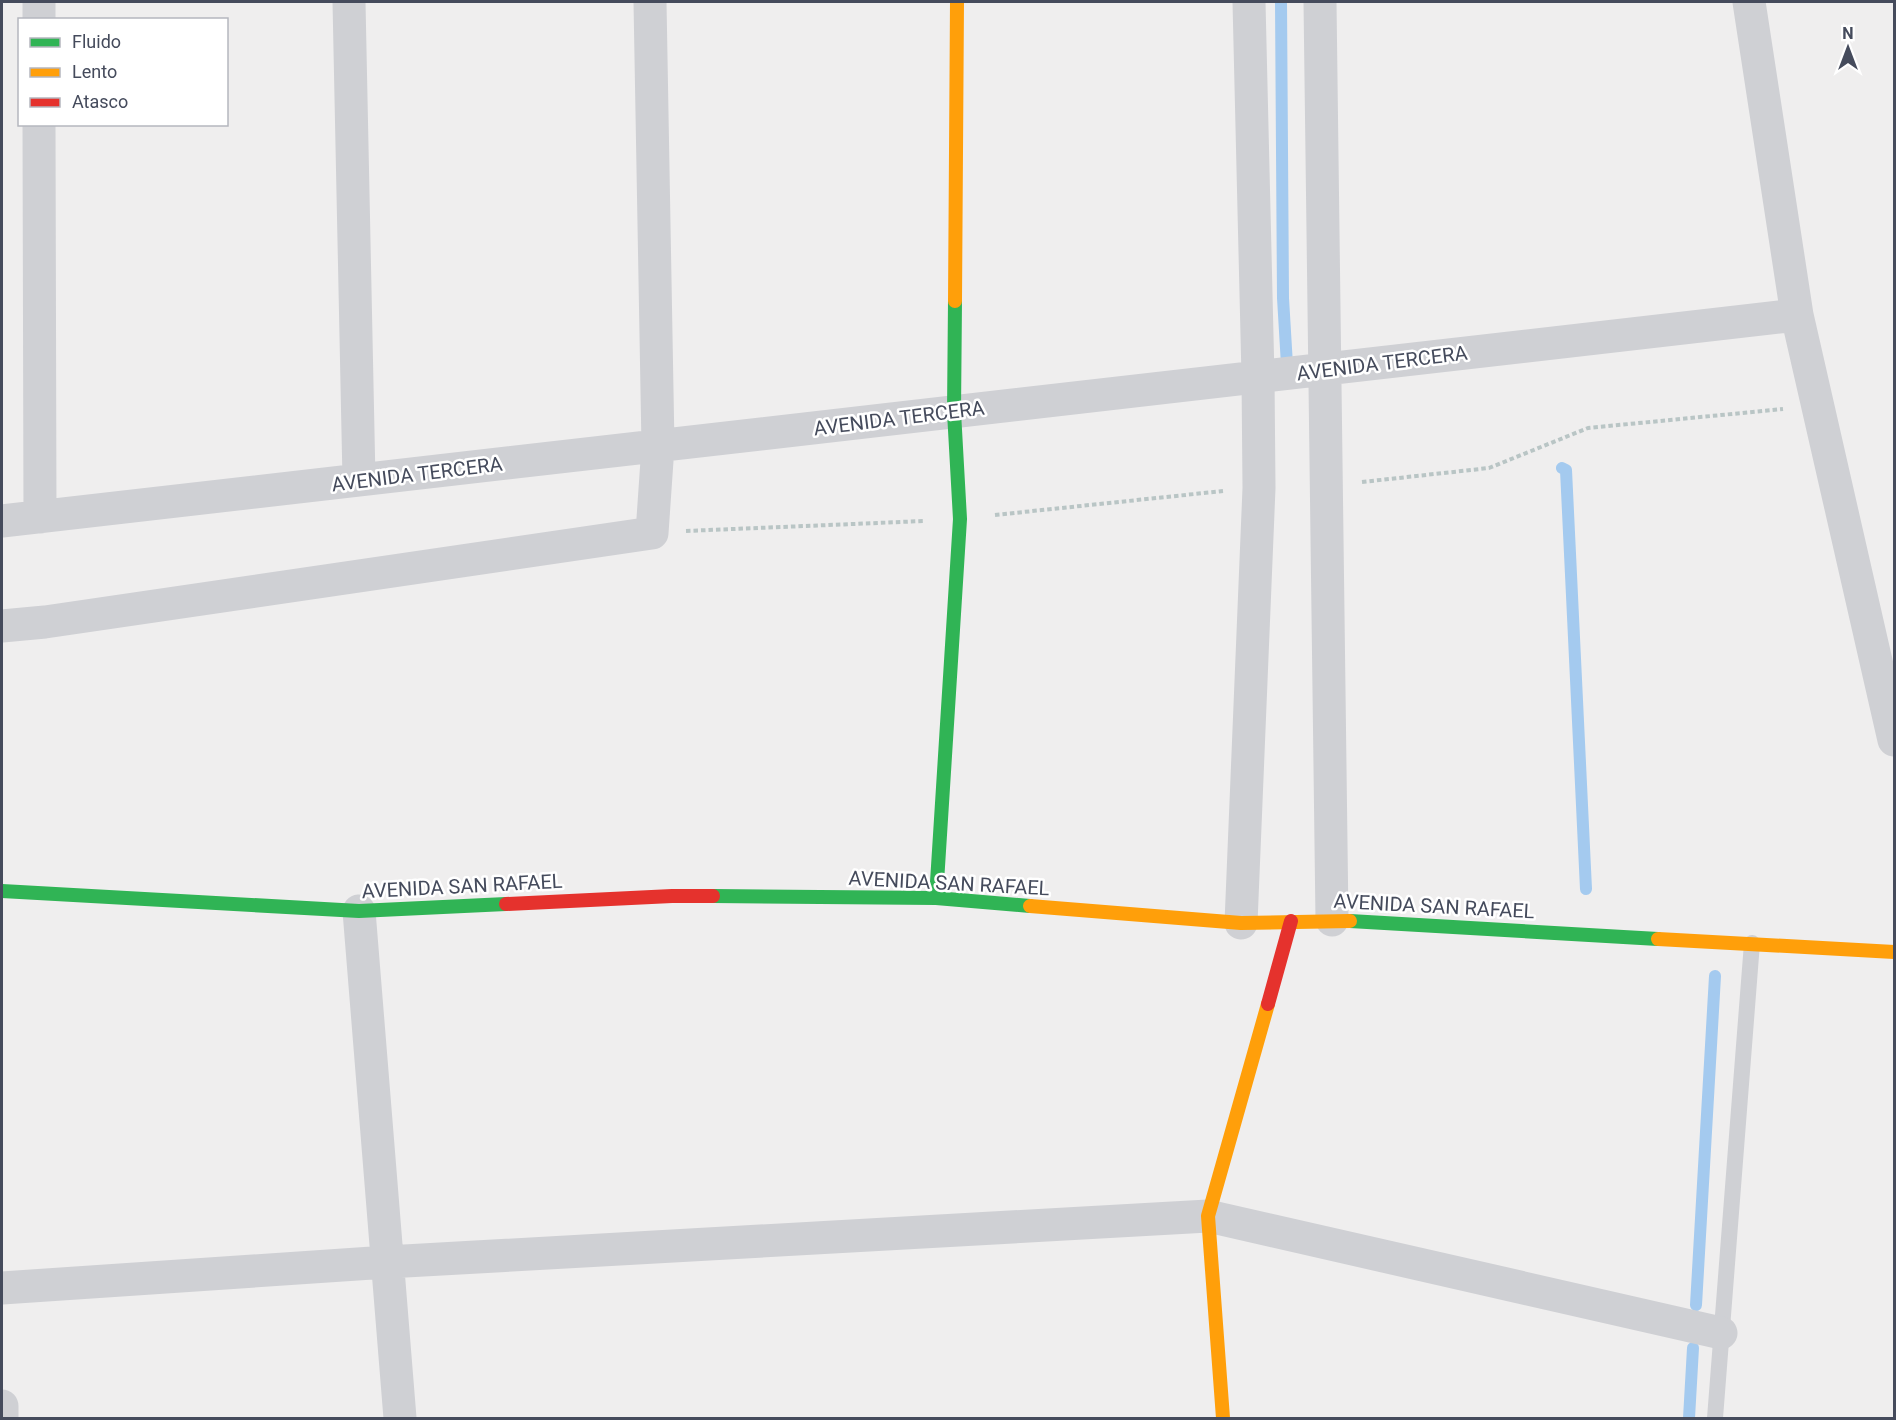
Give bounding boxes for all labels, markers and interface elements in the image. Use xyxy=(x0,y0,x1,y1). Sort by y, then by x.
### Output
legend xyxy=(18,18,228,126)
north arrow xyxy=(1818,18,1878,78)
text: N xyxy=(1842,24,1854,43)
text: Fluido xyxy=(72,31,121,52)
text: Lento xyxy=(72,61,117,82)
text: Atasco xyxy=(72,91,128,112)
street label: AVENIDA TERCERA xyxy=(1295,341,1469,385)
street label: AVENIDA TERCERA xyxy=(812,396,986,440)
street label: AVENIDA TERCERA xyxy=(330,452,504,496)
street label: AVENIDA SAN RAFAEL xyxy=(848,866,1050,900)
street label: AVENIDA SAN RAFAEL xyxy=(361,869,563,903)
street label: AVENIDA SAN RAFAEL xyxy=(1333,889,1535,923)

